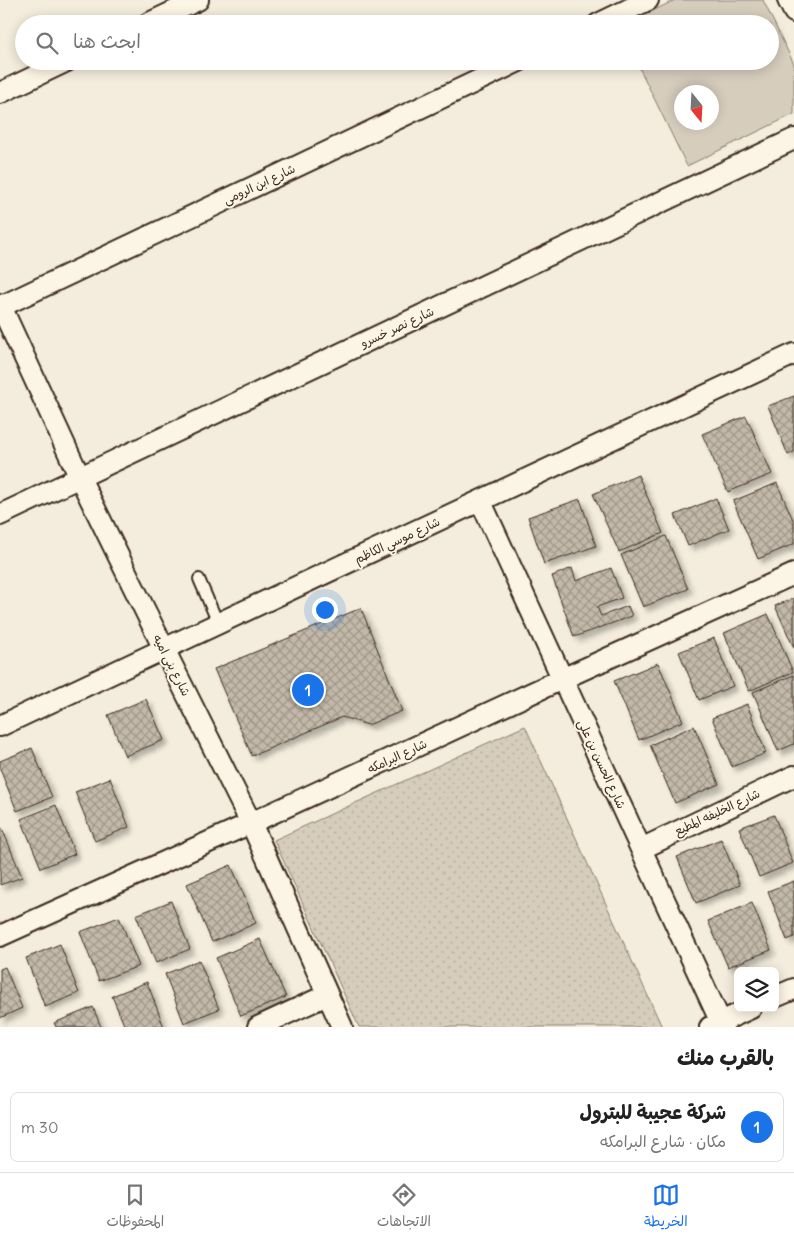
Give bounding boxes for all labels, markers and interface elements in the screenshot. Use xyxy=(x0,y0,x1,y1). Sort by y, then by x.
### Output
search box xyxy=(15,15,779,70)
icon: search xyxy=(33,29,61,57)
text: ابحث هنا xyxy=(73,29,141,53)
north arrow xyxy=(674,85,719,130)
street label: شارع ابن الرومى xyxy=(221,161,298,209)
street label: شارع نصر خسرو xyxy=(357,303,437,353)
street label: شارع موسي الكاظم xyxy=(352,514,444,570)
your location xyxy=(312,597,338,623)
street label: شارع بنى اميه xyxy=(148,632,194,699)
pin: 1 xyxy=(292,671,324,709)
street label: شارع الحسن بن على xyxy=(573,717,629,812)
street label: شارع البرامكه xyxy=(365,736,430,778)
street label: شارع الخليفه المطيع xyxy=(672,786,763,840)
map controls xyxy=(734,967,779,1012)
button: layers xyxy=(734,967,779,1012)
text: بالقرب منك xyxy=(677,1044,774,1071)
text: شركة عجيبة للبترول xyxy=(580,1100,726,1124)
text: 30 m xyxy=(21,1117,58,1137)
text: 1 xyxy=(754,1117,760,1137)
text: مكان · شارع البرامكه xyxy=(600,1131,726,1151)
tab: المحفوظات xyxy=(106,1181,164,1234)
tab: الاتجاهات xyxy=(377,1181,431,1234)
tab: الخريطة xyxy=(644,1181,688,1234)

